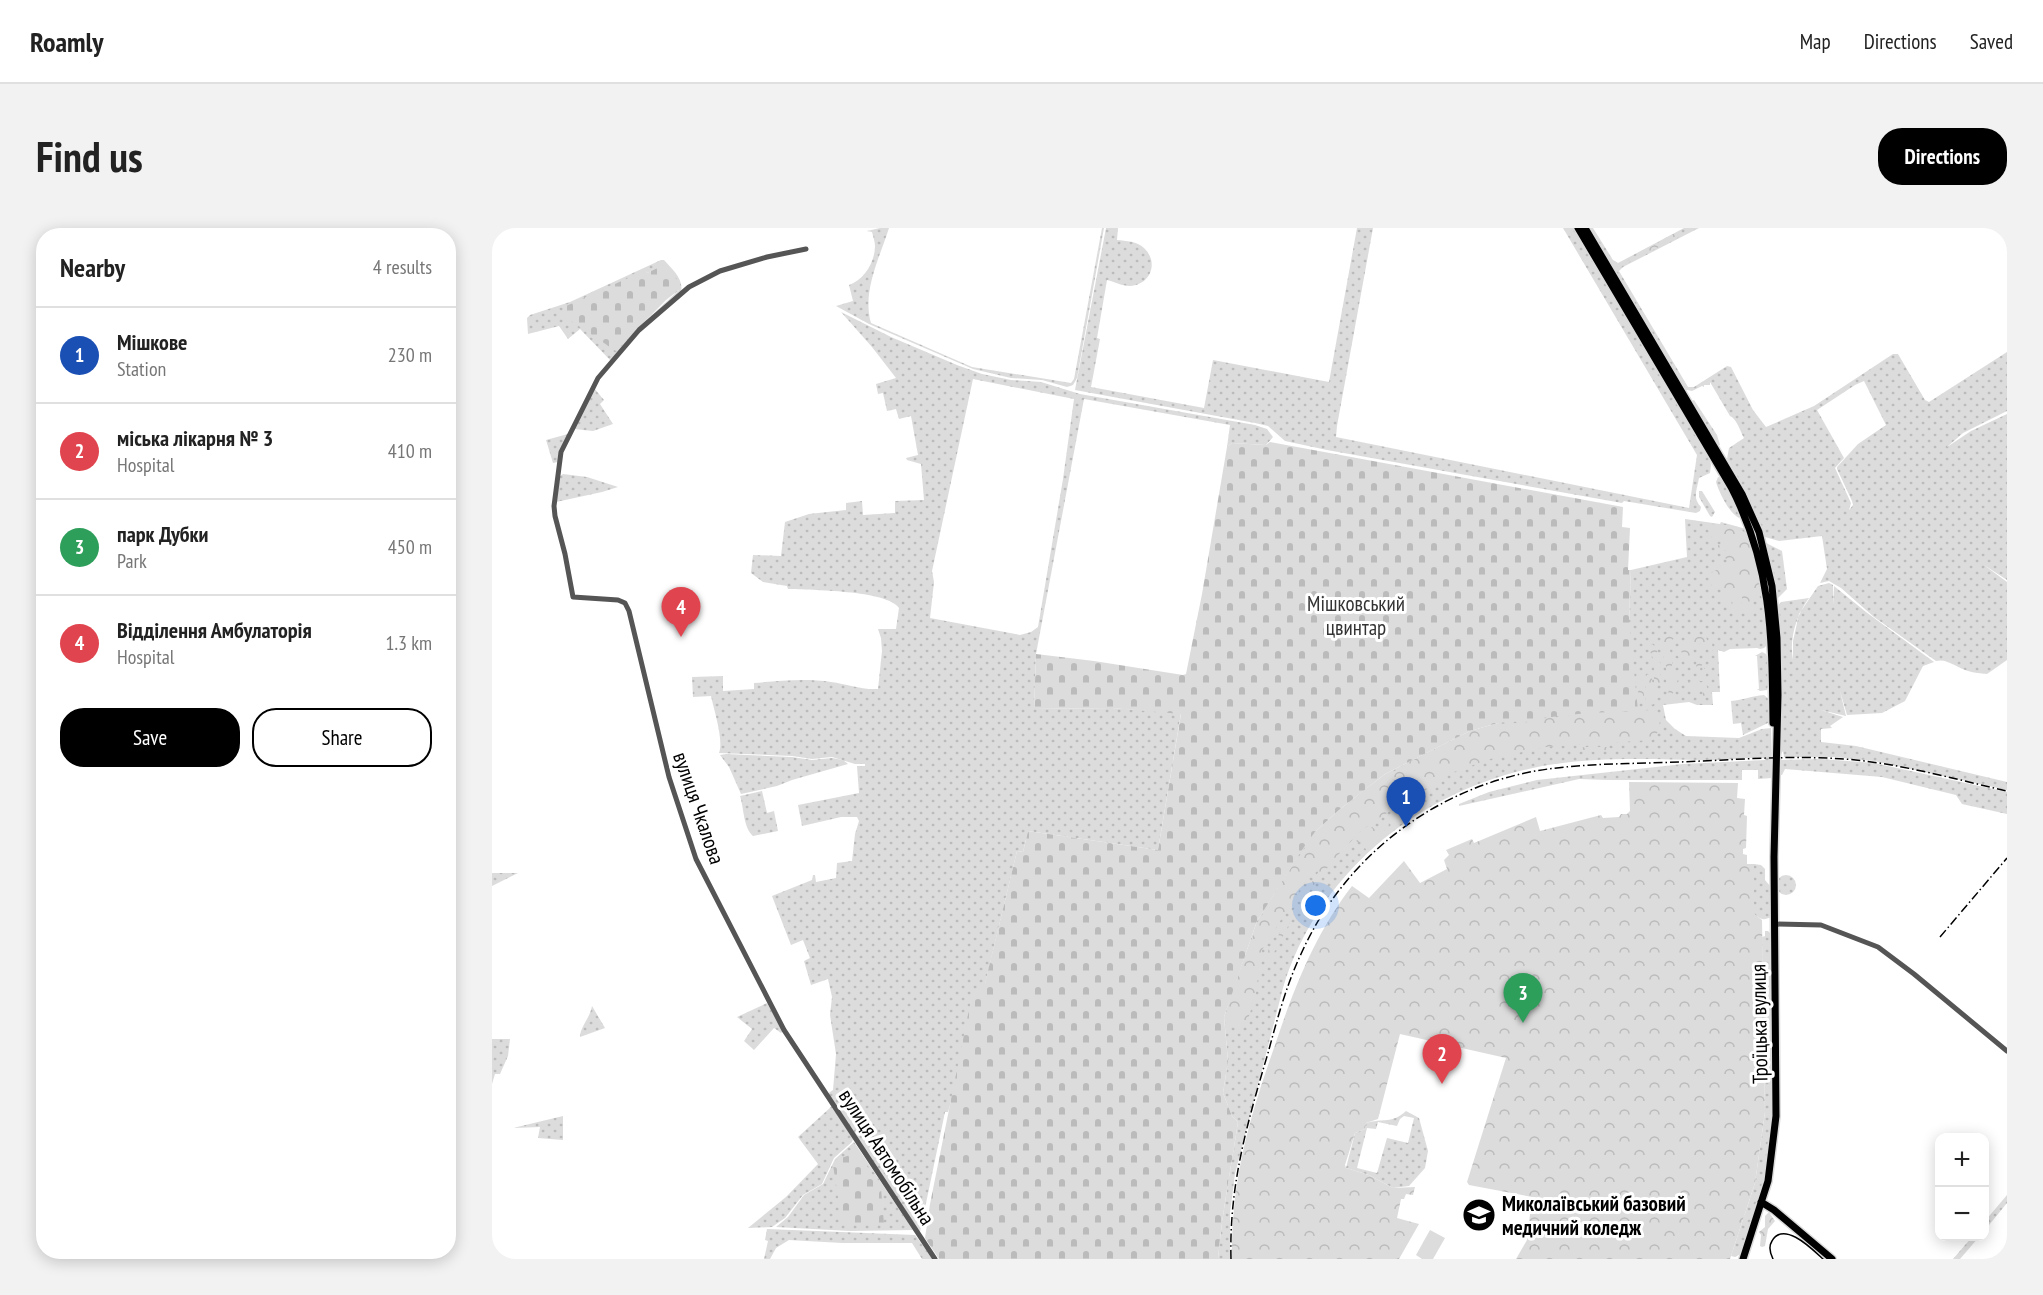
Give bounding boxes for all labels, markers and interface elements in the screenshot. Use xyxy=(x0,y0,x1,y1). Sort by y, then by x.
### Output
text: Roamly xyxy=(30,23,104,60)
text: Map xyxy=(1800,28,1831,55)
text: Directions xyxy=(1864,28,1937,55)
text: Saved xyxy=(1970,28,2013,55)
button: Directions xyxy=(1878,128,2007,185)
text: Find us xyxy=(36,129,143,184)
text: Nearby xyxy=(60,251,125,284)
text: 4 results xyxy=(373,254,432,280)
text: Мішкове xyxy=(117,328,188,356)
text: 1 xyxy=(75,342,84,368)
text: 230 m xyxy=(388,342,432,368)
text: Station xyxy=(117,356,166,382)
text: міська лікарня № 3 xyxy=(117,424,273,452)
text: 2 xyxy=(75,438,84,464)
text: 410 m xyxy=(388,438,432,464)
text: Hospital xyxy=(117,452,174,478)
text: парк Дубки xyxy=(117,520,209,548)
text: 3 xyxy=(75,534,84,560)
text: 450 m xyxy=(388,534,432,560)
text: Park xyxy=(117,548,147,574)
pin: 4 xyxy=(662,588,700,637)
park label: Мішковський цвинтар xyxy=(1307,590,1405,641)
text: Відділення Амбулаторія xyxy=(117,616,312,644)
text: 4 xyxy=(75,630,84,656)
text: 1.3 km xyxy=(385,630,432,656)
text: Hospital xyxy=(117,644,174,670)
button: Save xyxy=(60,708,240,767)
button: Share xyxy=(252,708,432,767)
street label: вулиця Чкалова xyxy=(667,748,731,868)
pin: 1 xyxy=(1386,778,1426,827)
your location xyxy=(1301,891,1330,920)
street label: Троїцька вулиця xyxy=(1744,964,1774,1084)
pin: 3 xyxy=(1504,974,1542,1023)
pin: 2 xyxy=(1422,1034,1462,1084)
street label: вулиця Автомобільна xyxy=(833,1084,941,1230)
map controls xyxy=(1935,1133,1989,1241)
button: + xyxy=(1935,1133,1989,1187)
button: − xyxy=(1935,1187,1989,1241)
place label: Миколаївський базовий медичний коледж xyxy=(1502,1190,1686,1241)
school or university icon: Миколаївський базовий медичний коледж xyxy=(1461,1197,1497,1233)

